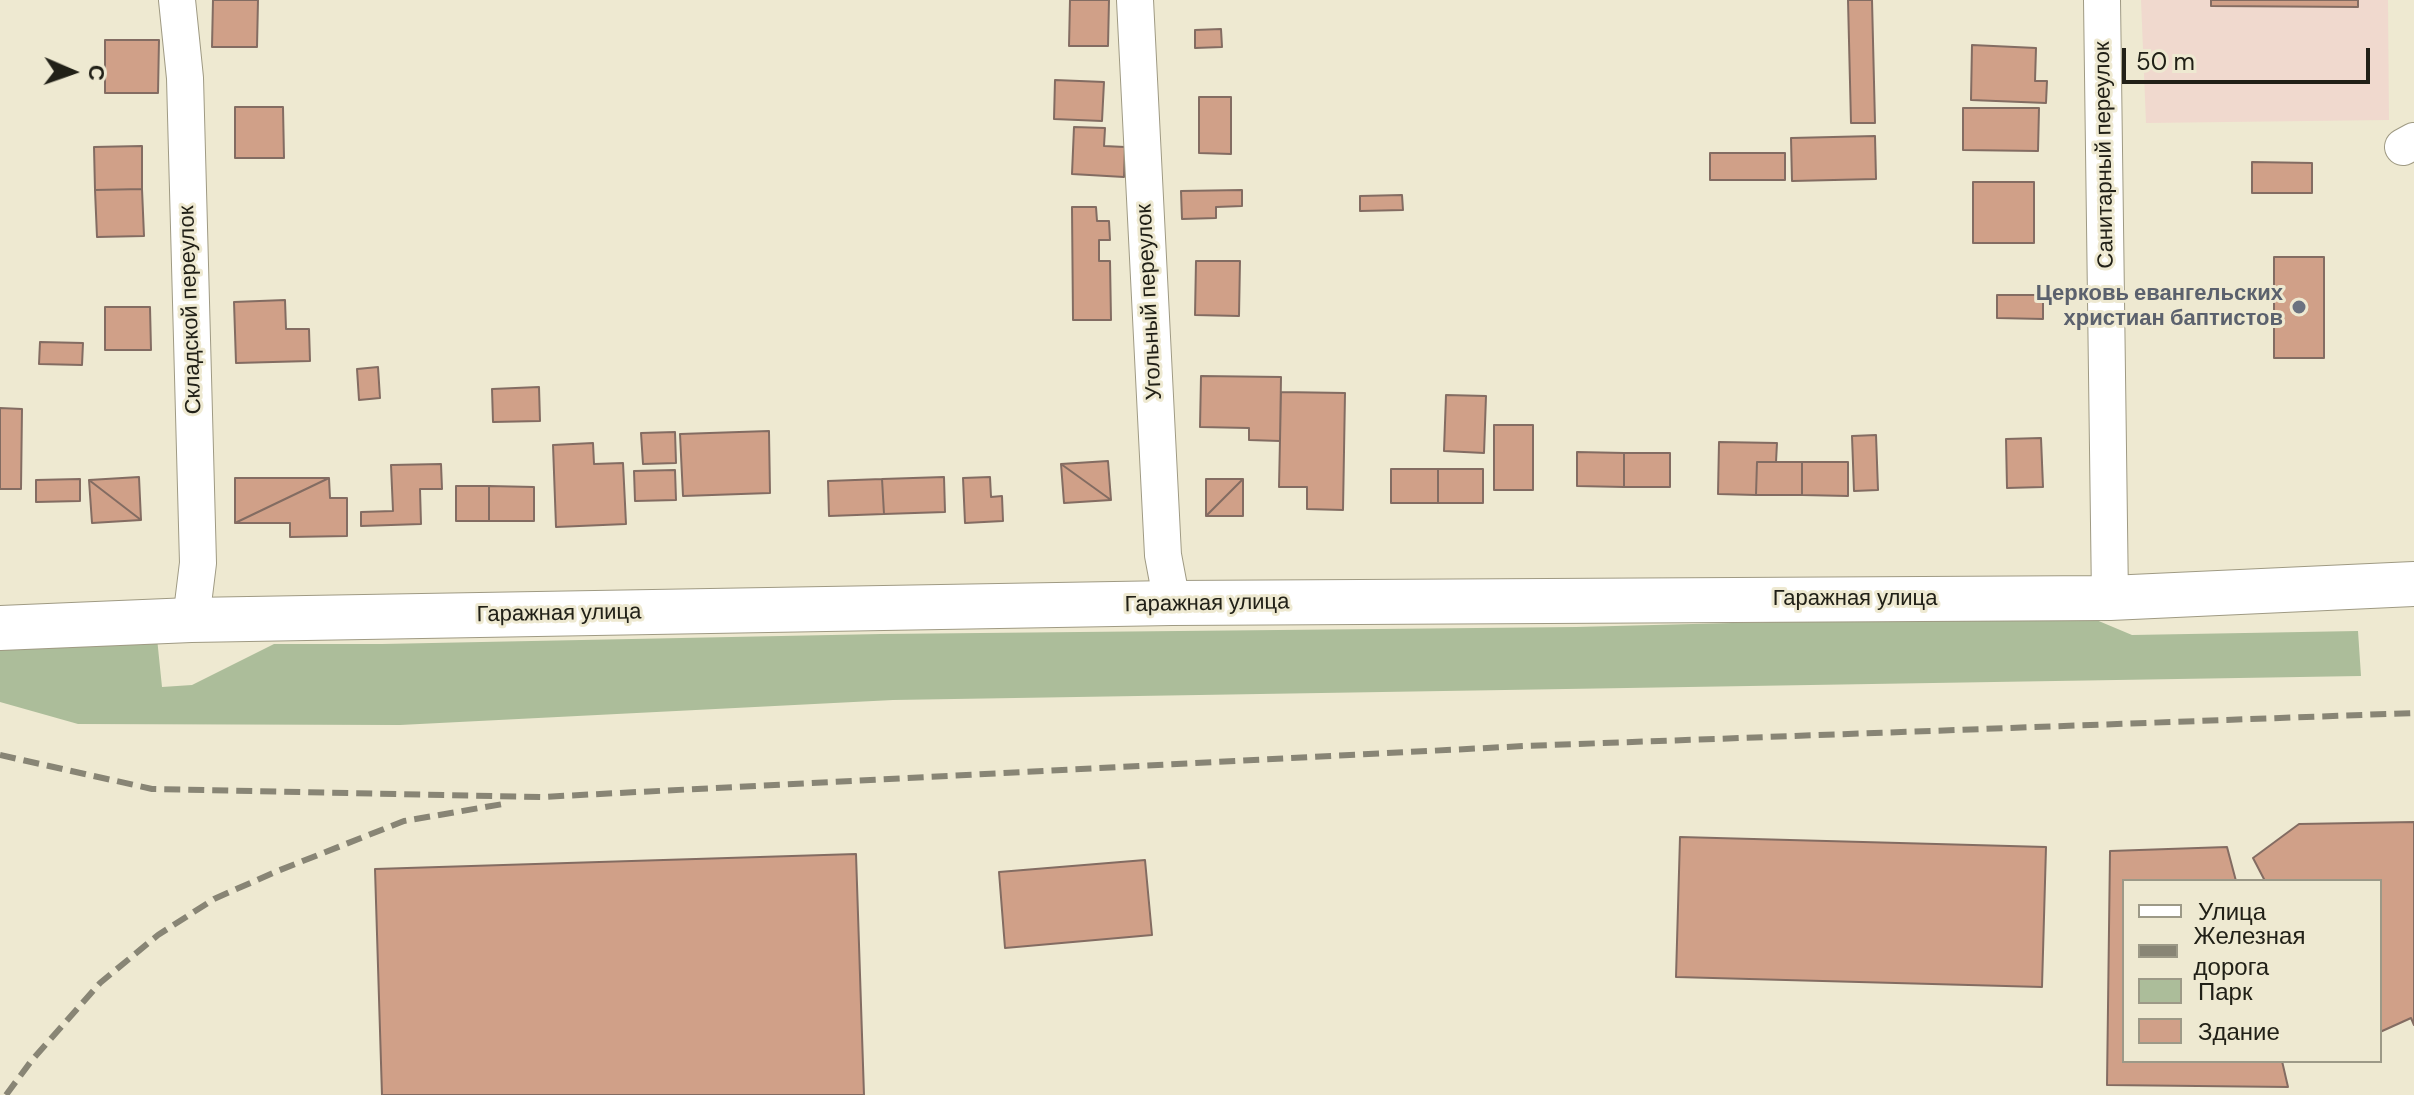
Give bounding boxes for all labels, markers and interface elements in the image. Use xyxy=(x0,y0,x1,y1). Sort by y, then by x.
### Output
north arrow xyxy=(32,32,112,112)
scale bar xyxy=(2126,32,2374,82)
street label: Санитарный переулок xyxy=(2090,41,2120,269)
text: 50 m xyxy=(2136,46,2195,77)
text: С xyxy=(82,64,111,81)
street label: Угольный переулок xyxy=(1132,203,1168,401)
street label: Складской переулок xyxy=(174,205,208,415)
place label: Церковь евангельских христиан баптистов xyxy=(2036,281,2283,332)
marker: Церковь евангельских христиан баптистов xyxy=(2290,298,2308,316)
street label: Гаражная улица xyxy=(1773,586,1937,612)
street label: Гаражная улица xyxy=(1124,589,1290,619)
street label: Гаражная улица xyxy=(476,599,642,629)
legend xyxy=(2122,879,2382,1063)
text: Улица xyxy=(2198,896,2266,927)
text: Железная дорога xyxy=(2194,920,2305,982)
text: Парк xyxy=(2198,976,2252,1007)
text: Здание xyxy=(2198,1016,2280,1047)

